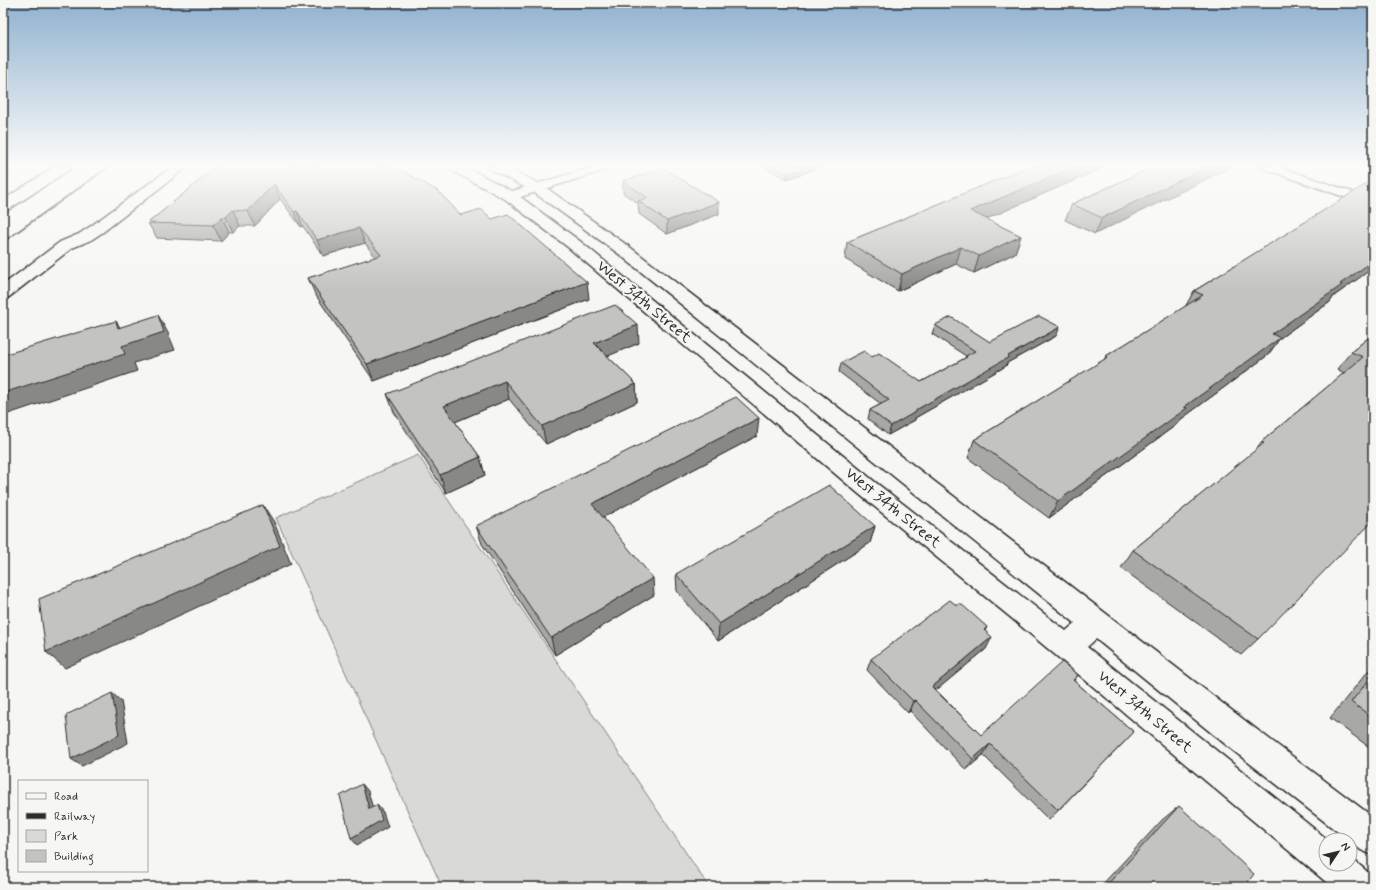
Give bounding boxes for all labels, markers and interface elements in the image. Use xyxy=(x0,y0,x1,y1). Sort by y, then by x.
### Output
street label: West 34th Street xyxy=(592,256,696,348)
street label: West 34th Street xyxy=(841,463,946,554)
street label: West 34th Street xyxy=(1093,666,1197,758)
legend xyxy=(18,780,148,872)
text: Road xyxy=(54,789,78,805)
text: Railway xyxy=(54,809,96,825)
text: Park xyxy=(54,829,78,845)
north arrow xyxy=(1318,832,1358,872)
text: N xyxy=(1338,840,1353,854)
text: Building xyxy=(54,849,94,866)

